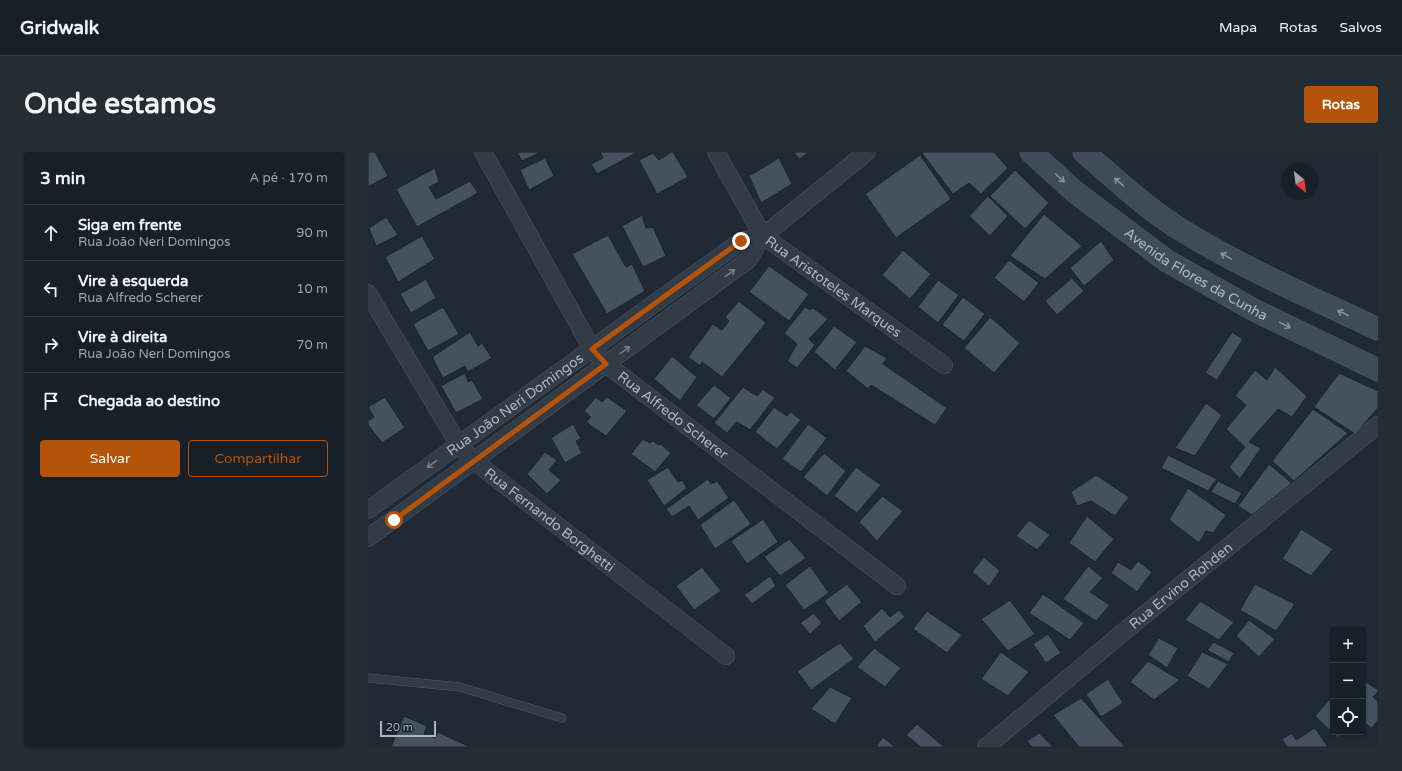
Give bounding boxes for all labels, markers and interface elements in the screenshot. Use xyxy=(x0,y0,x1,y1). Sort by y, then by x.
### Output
text: Gridwalk xyxy=(20,17,99,39)
text: Mapa xyxy=(1219,19,1257,36)
text: Rotas xyxy=(1279,19,1317,36)
text: Salvos xyxy=(1339,19,1382,36)
button: Rotas xyxy=(1304,86,1378,123)
text: Onde estamos xyxy=(24,87,216,121)
north arrow xyxy=(1282,164,1318,200)
text: 3 min xyxy=(40,168,85,189)
text: A pé · 170 m xyxy=(249,170,328,186)
one-way arrow xyxy=(1055,174,1065,183)
one-way arrow xyxy=(1114,178,1124,187)
text: Siga em frente xyxy=(78,216,182,234)
icon: ahead xyxy=(40,222,62,244)
street label: Avenida Flores da Cunha xyxy=(1121,224,1270,324)
text: 90 m xyxy=(296,225,328,241)
route end xyxy=(732,232,750,250)
street label: Rua Aristoteles Marques xyxy=(762,232,905,341)
text: Rua João Neri Domingos xyxy=(78,234,230,250)
one-way arrow xyxy=(1220,251,1232,259)
one-way arrow xyxy=(725,269,736,277)
text: Vire à esquerda xyxy=(78,272,188,290)
icon: left xyxy=(40,278,62,300)
text: 10 m xyxy=(296,281,328,297)
text: Rua Alfredo Scherer xyxy=(78,290,203,306)
one-way arrow xyxy=(1337,309,1349,316)
one-way arrow xyxy=(1279,322,1291,329)
text: Vire à direita xyxy=(78,328,167,346)
icon: right xyxy=(40,334,62,356)
text: 70 m xyxy=(296,337,328,353)
text: Rua João Neri Domingos xyxy=(78,346,230,362)
one-way arrow xyxy=(620,346,631,354)
street label: Rua João Neri Domingos xyxy=(443,349,587,459)
street label: Rua Alfredo Scherer xyxy=(614,368,732,463)
icon: arrive xyxy=(40,390,62,412)
text: Chegada ao destino xyxy=(78,392,220,410)
button: Salvar xyxy=(40,440,180,477)
button: Compartilhar xyxy=(188,440,328,477)
one-way arrow xyxy=(427,460,438,468)
street label: Rua Fernando Borghetti xyxy=(481,464,618,576)
route start xyxy=(385,511,403,529)
street label: Rua Ervino Rohden xyxy=(1126,539,1236,633)
map controls xyxy=(1330,627,1366,735)
button: + xyxy=(1330,627,1366,663)
button: − xyxy=(1330,663,1366,699)
button: locate xyxy=(1330,699,1366,735)
scale bar xyxy=(380,719,436,738)
text: 20 m xyxy=(386,721,413,734)

